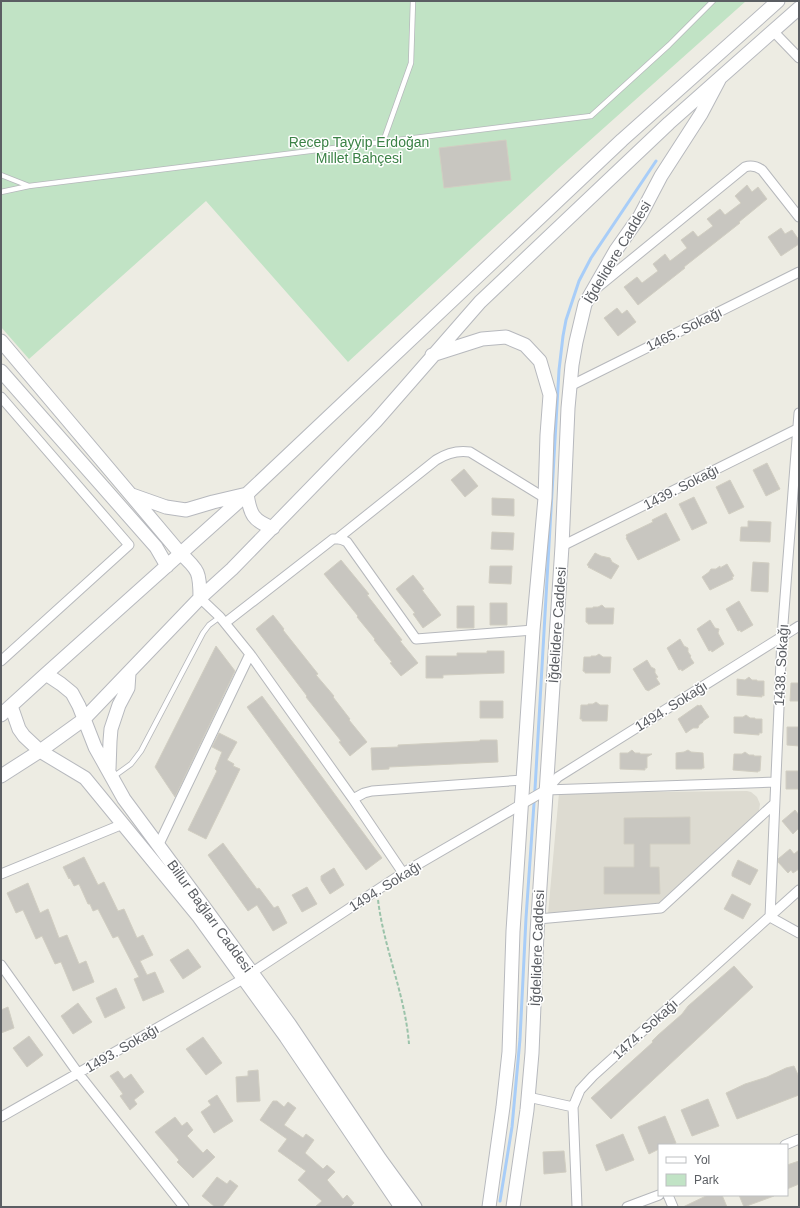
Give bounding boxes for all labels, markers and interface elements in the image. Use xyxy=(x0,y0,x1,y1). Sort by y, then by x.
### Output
park label: Recep Tayyip Erdoğan Millet Bahçesi xyxy=(289,134,429,166)
street label: İğdelidere Caddesi xyxy=(579,197,654,306)
street label: 1465. Sokağı xyxy=(643,304,725,354)
street label: 1439. Sokağı xyxy=(641,461,721,513)
street label: İğdelidere Caddesi xyxy=(544,566,569,684)
street label: 1438. Sokağı xyxy=(771,623,791,707)
street label: 1494. Sokağı xyxy=(632,677,710,735)
street label: Billur Bağları Caddesi xyxy=(164,857,256,975)
street label: 1494. Sokağı xyxy=(346,857,424,915)
street label: İğdelidere Caddesi xyxy=(526,889,547,1007)
street label: 1474. Sokağı xyxy=(609,995,681,1063)
street label: 1493. Sokağı xyxy=(82,1020,162,1076)
legend xyxy=(658,1144,788,1196)
text: Yol xyxy=(694,1153,710,1167)
text: Park xyxy=(694,1173,720,1187)

